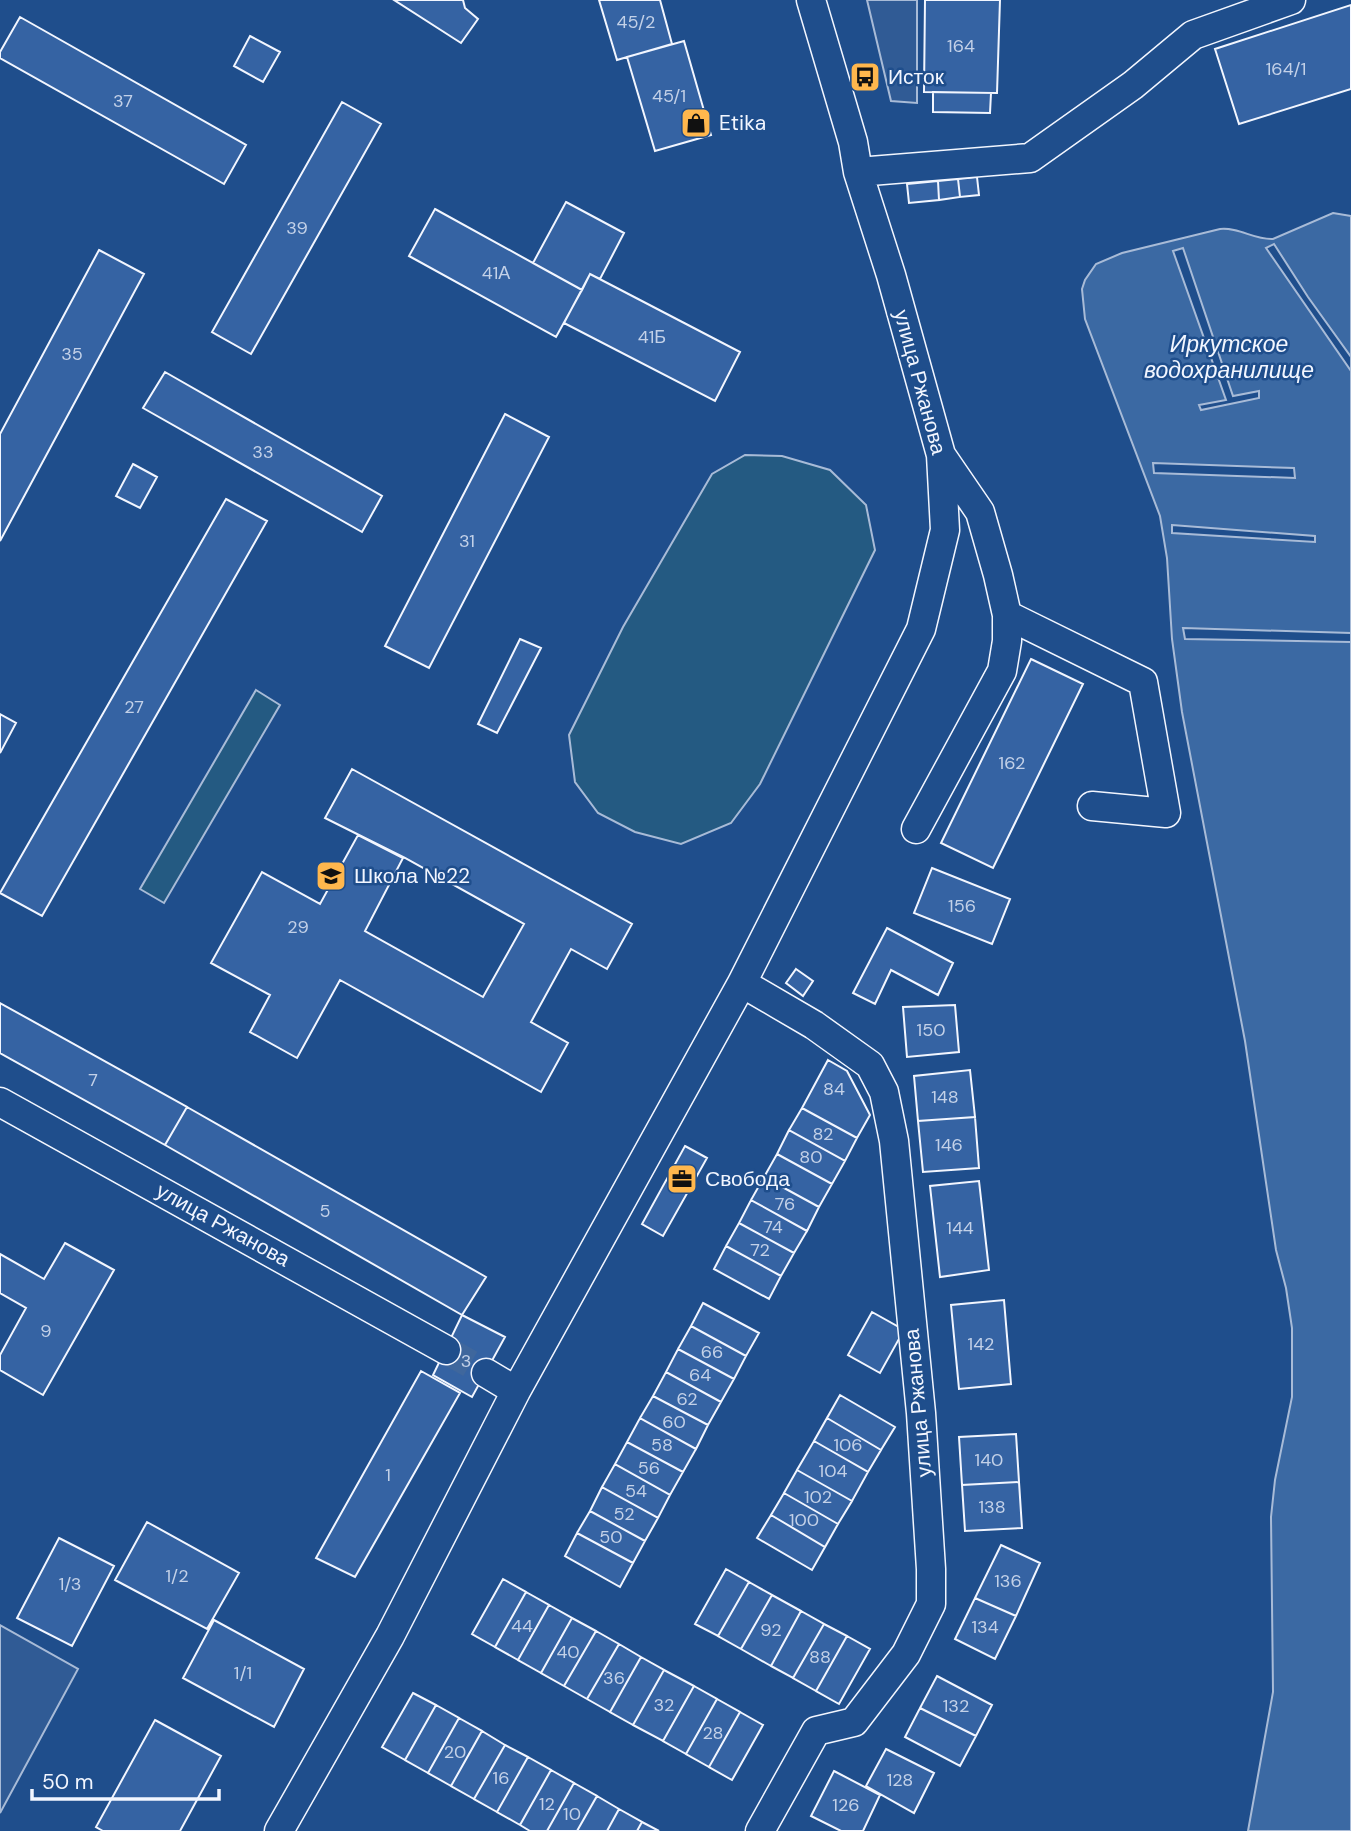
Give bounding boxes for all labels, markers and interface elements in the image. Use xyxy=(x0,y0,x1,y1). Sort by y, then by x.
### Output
house number: 45/2 xyxy=(617,10,655,34)
house number: 164 xyxy=(947,34,975,58)
house number: 164/1 xyxy=(1266,57,1306,81)
bus stop icon: Исток xyxy=(848,60,882,94)
place label: Исток xyxy=(888,63,945,91)
house number: 45/1 xyxy=(652,84,686,108)
house number: 37 xyxy=(113,89,133,113)
shop icon: Etika xyxy=(679,106,713,140)
place label: Etika xyxy=(719,109,766,137)
house number: 39 xyxy=(286,216,308,240)
house number: 41А xyxy=(482,261,510,285)
street label: улица Ржанова xyxy=(887,306,953,458)
house number: 41Б xyxy=(638,325,666,349)
water label: Иркутское водохранилище xyxy=(1144,329,1314,385)
house number: 35 xyxy=(61,342,83,366)
house number: 33 xyxy=(252,440,274,464)
house number: 31 xyxy=(459,529,475,553)
house number: 27 xyxy=(124,695,144,719)
house number: 162 xyxy=(999,751,1025,775)
school or university icon: Школа №22 xyxy=(314,859,348,893)
place label: Школа №22 xyxy=(354,862,470,890)
house number: 156 xyxy=(948,894,976,918)
house number: 29 xyxy=(287,915,309,939)
house number: 150 xyxy=(917,1018,945,1042)
house number: 7 xyxy=(88,1068,98,1092)
house number: 84 xyxy=(823,1077,845,1101)
house number: 148 xyxy=(931,1085,959,1109)
house number: 82 xyxy=(812,1122,834,1146)
house number: 146 xyxy=(935,1133,963,1157)
house number: 80 xyxy=(799,1145,823,1169)
office icon: Свобода xyxy=(665,1162,699,1196)
place label: Свобода xyxy=(705,1165,790,1193)
street label: улица Ржанова xyxy=(151,1177,295,1273)
house number: 76 xyxy=(775,1192,795,1216)
house number: 5 xyxy=(320,1199,330,1223)
house number: 74 xyxy=(763,1215,783,1239)
house number: 144 xyxy=(946,1216,974,1240)
house number: 72 xyxy=(750,1238,770,1262)
house number: 9 xyxy=(40,1319,52,1343)
street label: улица Ржанова xyxy=(898,1327,938,1478)
house number: 142 xyxy=(968,1332,994,1356)
house number: 66 xyxy=(701,1340,723,1364)
house number: 3 xyxy=(461,1349,471,1373)
house number: 64 xyxy=(689,1363,711,1387)
house number: 62 xyxy=(676,1387,698,1411)
house number: 60 xyxy=(662,1410,686,1434)
house number: 58 xyxy=(651,1433,673,1457)
house number: 106 xyxy=(833,1433,863,1457)
house number: 140 xyxy=(975,1448,1003,1472)
house number: 56 xyxy=(638,1456,660,1480)
house number: 104 xyxy=(819,1459,847,1483)
house number: 1 xyxy=(385,1463,391,1487)
house number: 54 xyxy=(625,1479,647,1503)
house number: 102 xyxy=(804,1485,832,1509)
house number: 138 xyxy=(978,1495,1006,1519)
house number: 52 xyxy=(613,1502,635,1526)
house number: 100 xyxy=(789,1508,819,1532)
house number: 50 xyxy=(599,1525,623,1549)
house number: 1/2 xyxy=(165,1564,189,1588)
house number: 136 xyxy=(994,1569,1022,1593)
house number: 1/3 xyxy=(59,1572,81,1596)
house number: 44 xyxy=(511,1614,533,1638)
house number: 134 xyxy=(971,1615,999,1639)
house number: 92 xyxy=(760,1618,782,1642)
house number: 40 xyxy=(556,1640,580,1664)
house number: 88 xyxy=(809,1645,831,1669)
house number: 1/1 xyxy=(234,1661,252,1685)
house number: 36 xyxy=(603,1666,625,1690)
house number: 32 xyxy=(653,1693,675,1717)
house number: 132 xyxy=(943,1694,969,1718)
house number: 28 xyxy=(702,1721,724,1745)
house number: 20 xyxy=(444,1740,466,1764)
scale bar xyxy=(32,1758,219,1802)
house number: 16 xyxy=(493,1766,509,1790)
text: 50 m xyxy=(42,1768,93,1796)
house number: 128 xyxy=(887,1768,913,1792)
house number: 12 xyxy=(539,1792,555,1816)
house number: 126 xyxy=(832,1793,860,1817)
house number: 10 xyxy=(563,1802,581,1826)

